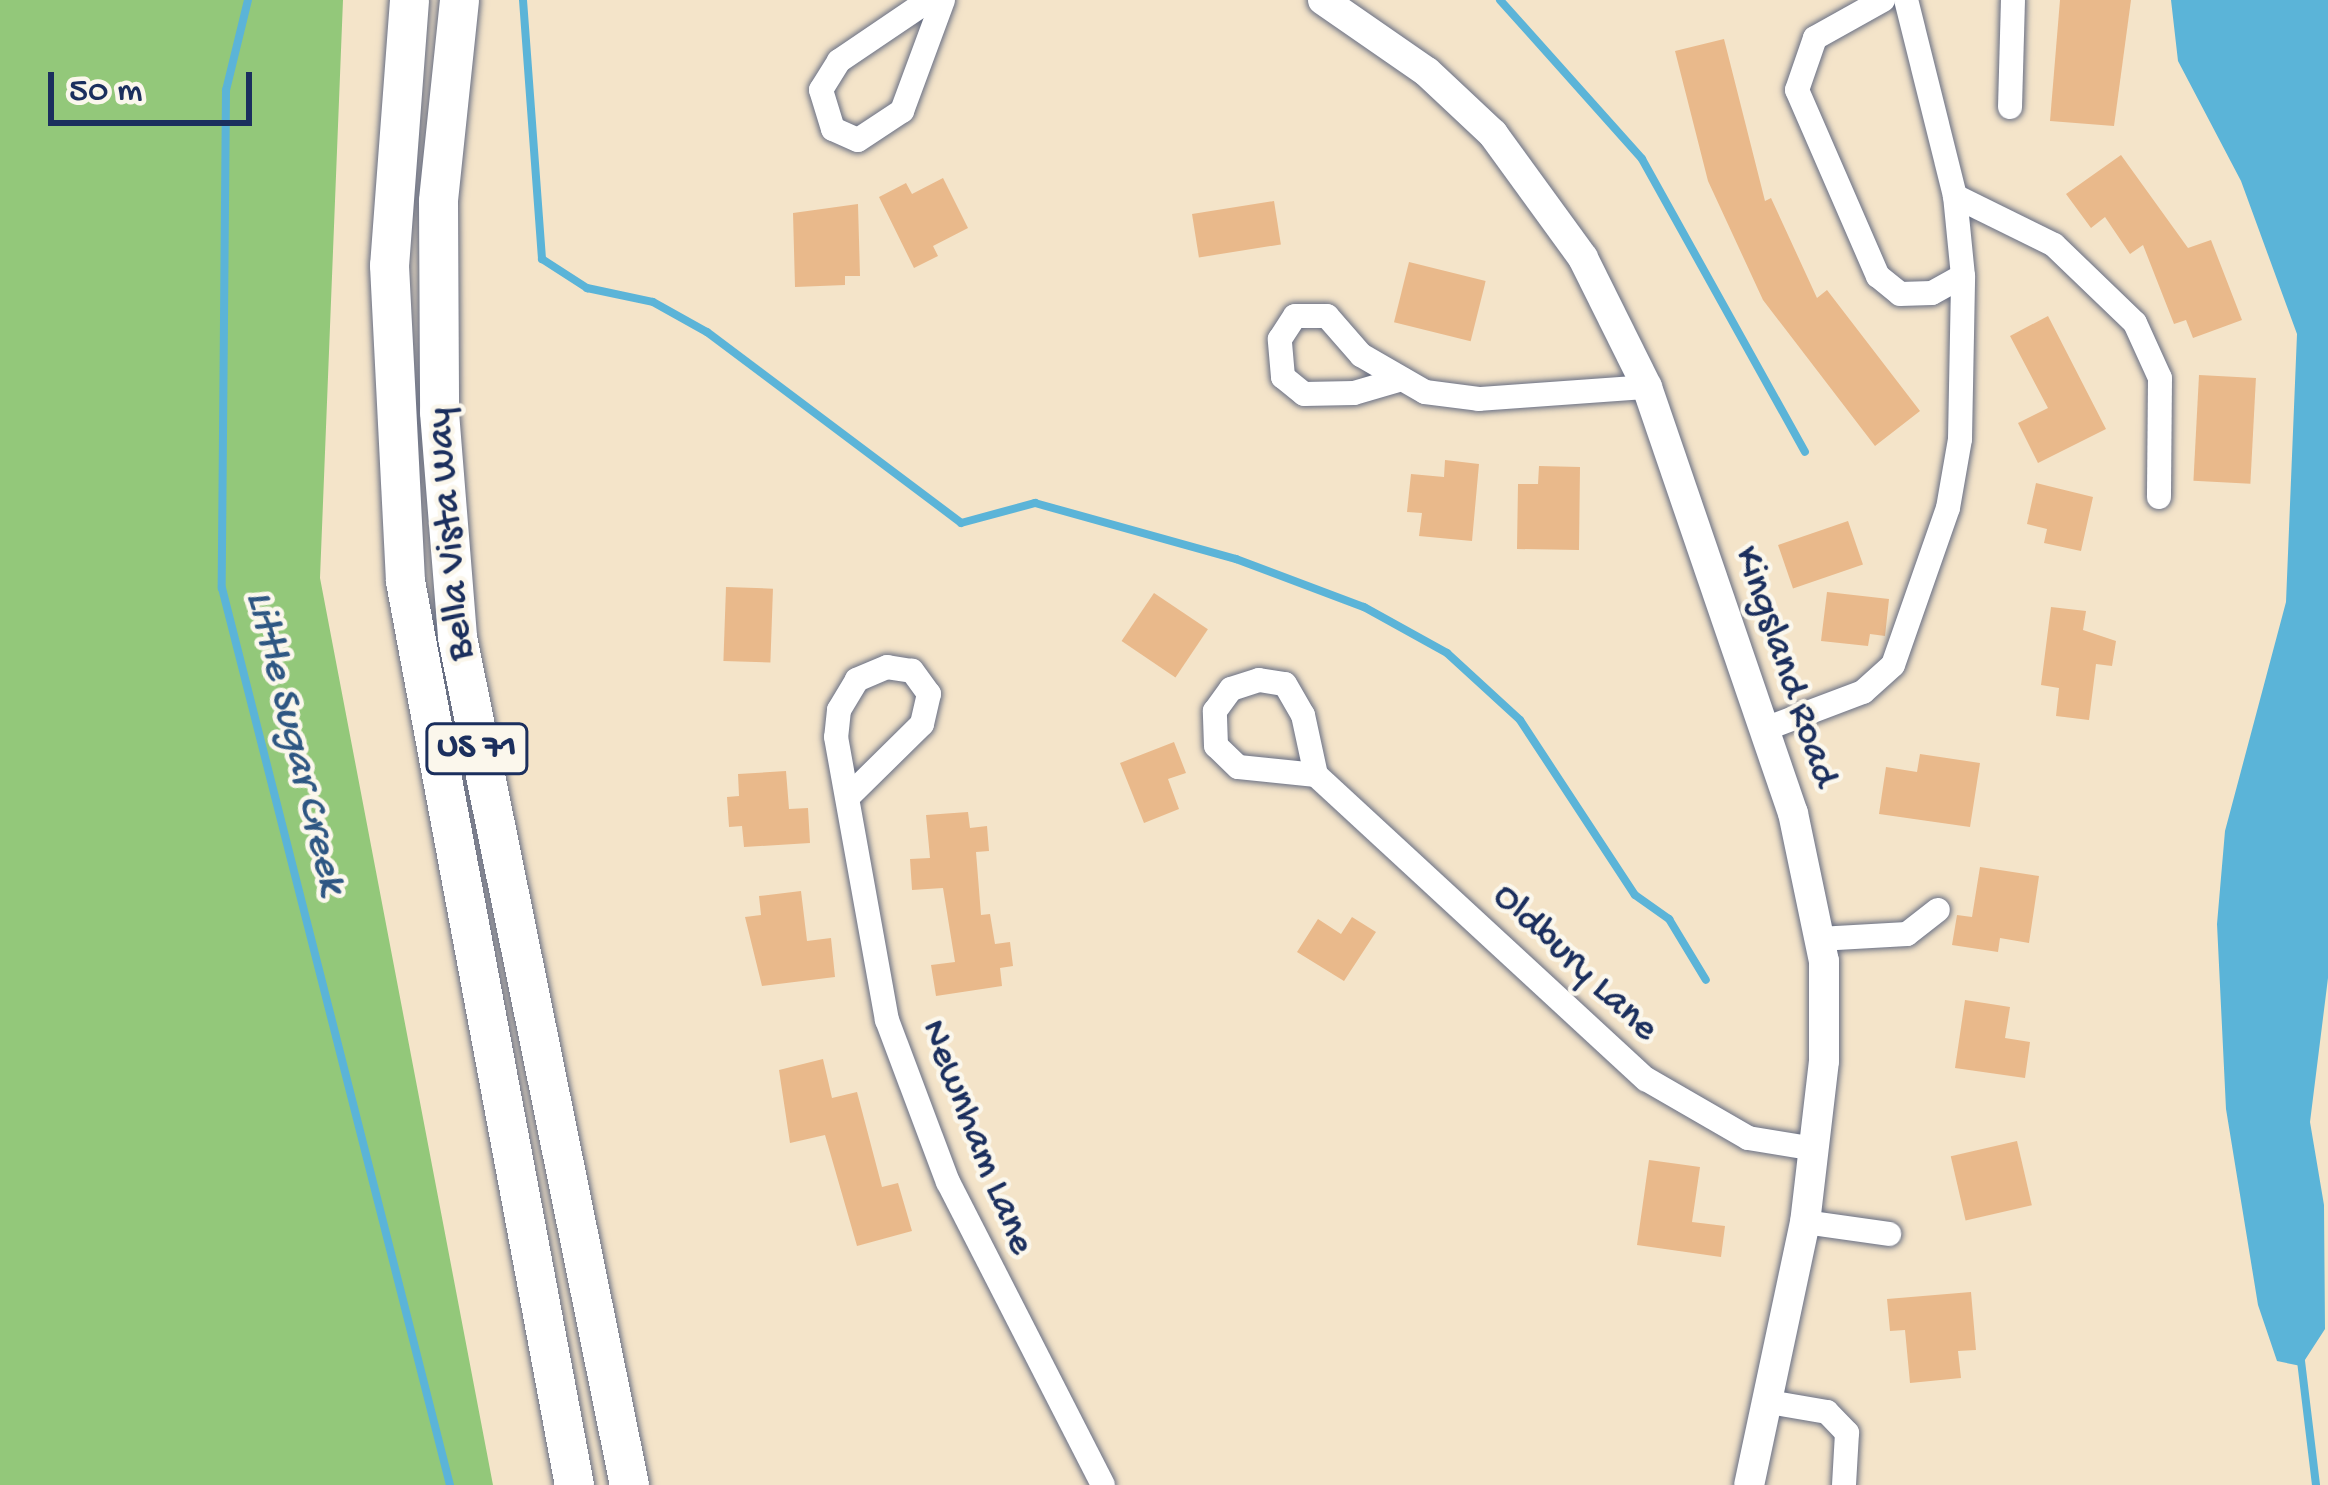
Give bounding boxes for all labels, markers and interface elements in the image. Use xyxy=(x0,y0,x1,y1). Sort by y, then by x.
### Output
scale bar xyxy=(54,48,258,122)
text: 50 m xyxy=(69,71,142,114)
street label: Bella Vista Way xyxy=(418,406,486,662)
street label: Kingsland Road xyxy=(1721,541,1847,793)
water label: Little Sugar Creek xyxy=(231,586,355,900)
road number: US 71 xyxy=(423,719,531,779)
street label: Oldbury Lane xyxy=(1481,875,1667,1053)
street label: Newnham Lane xyxy=(907,1014,1043,1262)

